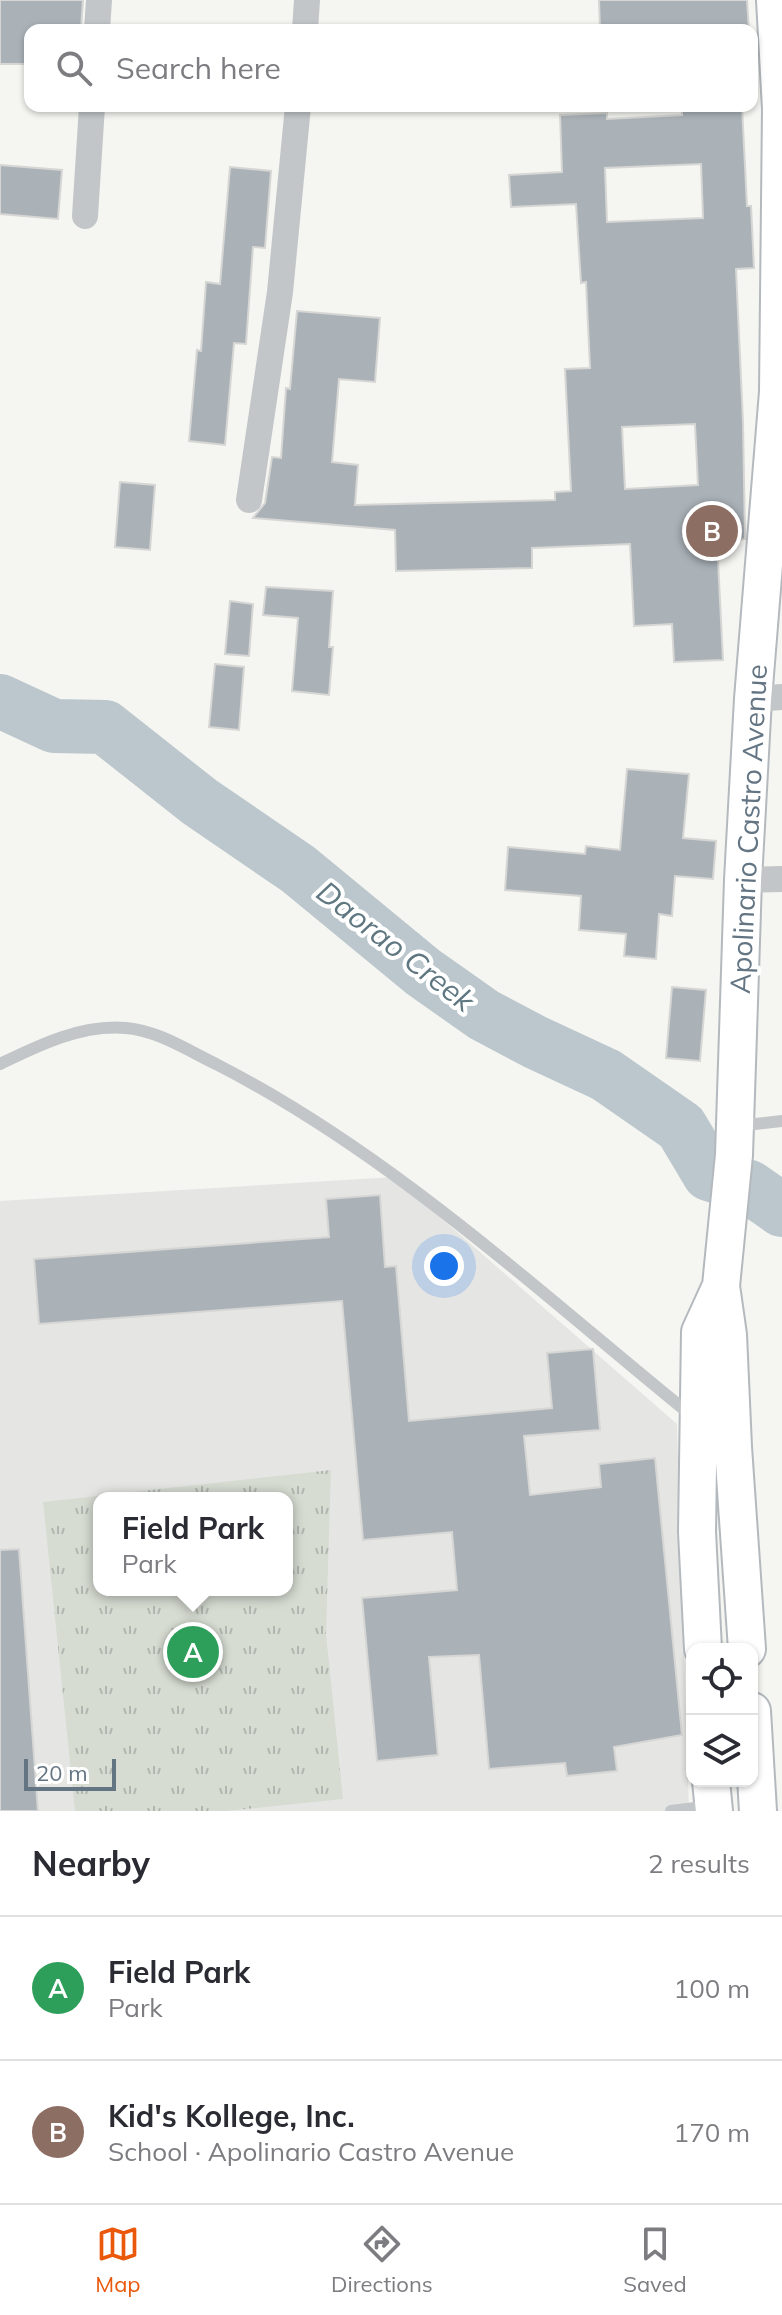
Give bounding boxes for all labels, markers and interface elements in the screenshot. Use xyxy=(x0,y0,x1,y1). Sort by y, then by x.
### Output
search box xyxy=(24,24,758,112)
icon: search xyxy=(52,46,96,90)
text: Search here xyxy=(116,49,281,87)
pin: B xyxy=(686,501,738,561)
street label: Apolinario Castro Avenue xyxy=(722,663,774,995)
water label: Daorao Creek xyxy=(309,872,484,1021)
your location xyxy=(424,1246,464,1286)
popup xyxy=(93,1492,293,1596)
text: Field Park xyxy=(122,1509,264,1547)
text: Park xyxy=(122,1547,177,1580)
pin: A xyxy=(167,1622,219,1682)
map controls xyxy=(686,1643,758,1787)
button: locate xyxy=(686,1643,758,1715)
button: layers xyxy=(686,1715,758,1787)
scale bar xyxy=(24,1755,116,1791)
text: 20 m xyxy=(36,1759,87,1787)
text: Nearby xyxy=(32,1842,150,1885)
text: 2 results xyxy=(648,1847,750,1880)
text: Field Park xyxy=(108,1953,250,1991)
text: A xyxy=(48,1972,68,2005)
text: 100 m xyxy=(674,1972,750,2005)
text: Park xyxy=(108,1991,163,2024)
text: Kid's Kollege, Inc. xyxy=(108,2097,355,2135)
text: B xyxy=(49,2116,67,2149)
text: 170 m xyxy=(674,2116,750,2149)
text: School · Apolinario Castro Avenue xyxy=(108,2135,514,2168)
tab: Map xyxy=(95,2222,141,2298)
tab: Directions xyxy=(331,2222,433,2298)
tab: Saved xyxy=(623,2222,687,2298)

